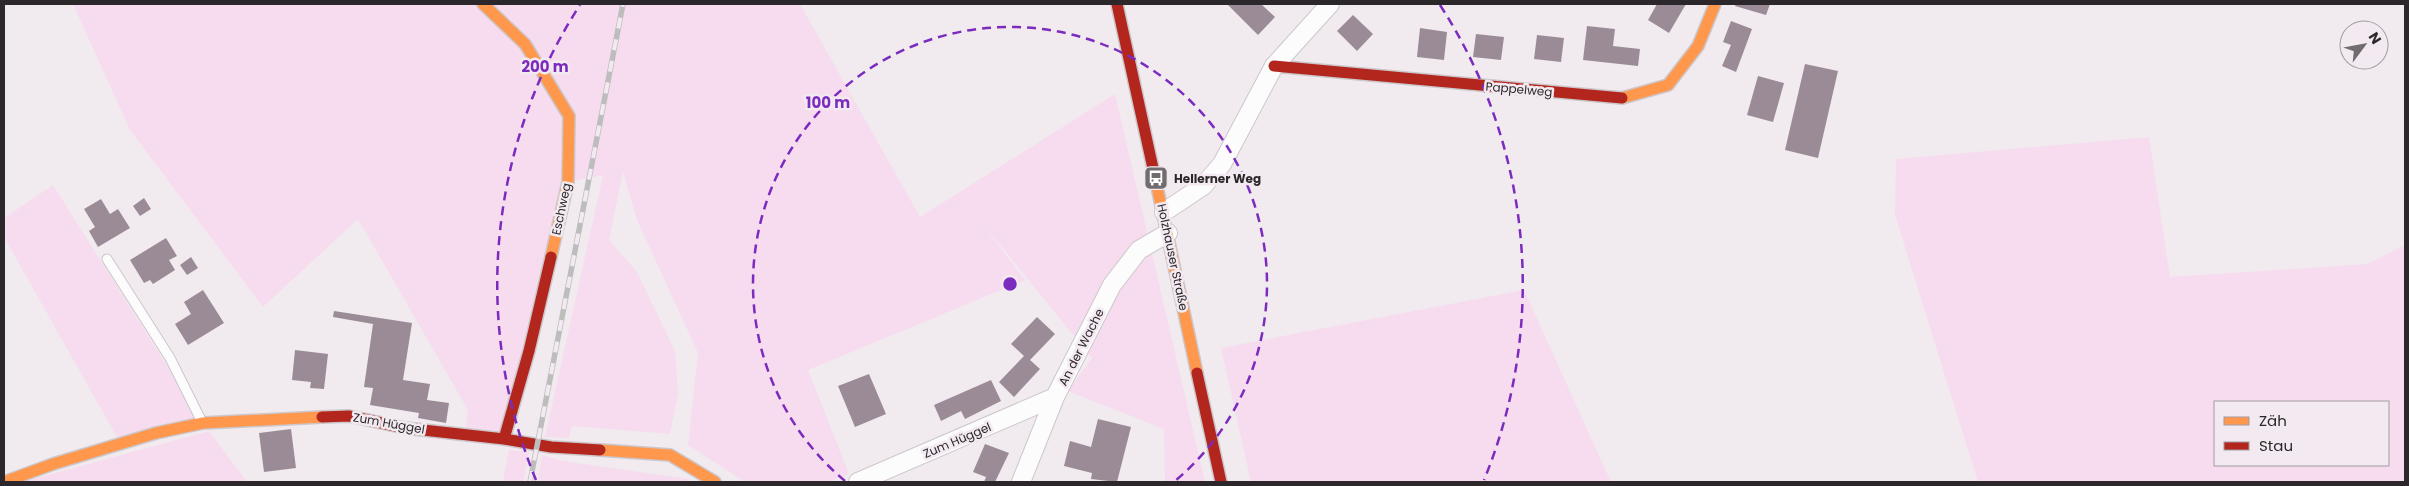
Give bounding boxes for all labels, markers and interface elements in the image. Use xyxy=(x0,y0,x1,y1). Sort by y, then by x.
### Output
north arrow xyxy=(2339,20,2389,70)
text: N xyxy=(2364,28,2386,48)
text: 200 m xyxy=(521,56,569,77)
street label: Pappelweg xyxy=(1485,78,1553,100)
text: 100 m xyxy=(806,92,850,113)
bus stop icon: Hellerner Weg xyxy=(1143,165,1169,191)
place label: Hellerner Weg xyxy=(1174,170,1261,187)
street label: Eschweg xyxy=(547,181,575,237)
street label: Holzhauser Straße xyxy=(1153,202,1193,312)
centre of rings xyxy=(1001,275,1019,293)
street label: An der Wache xyxy=(1054,306,1108,388)
legend xyxy=(2214,401,2389,466)
street label: Zum Hüggel xyxy=(352,408,426,438)
text: Zäh xyxy=(2259,410,2287,431)
street label: Zum Hüggel xyxy=(920,418,994,462)
text: Stau xyxy=(2259,435,2293,456)

